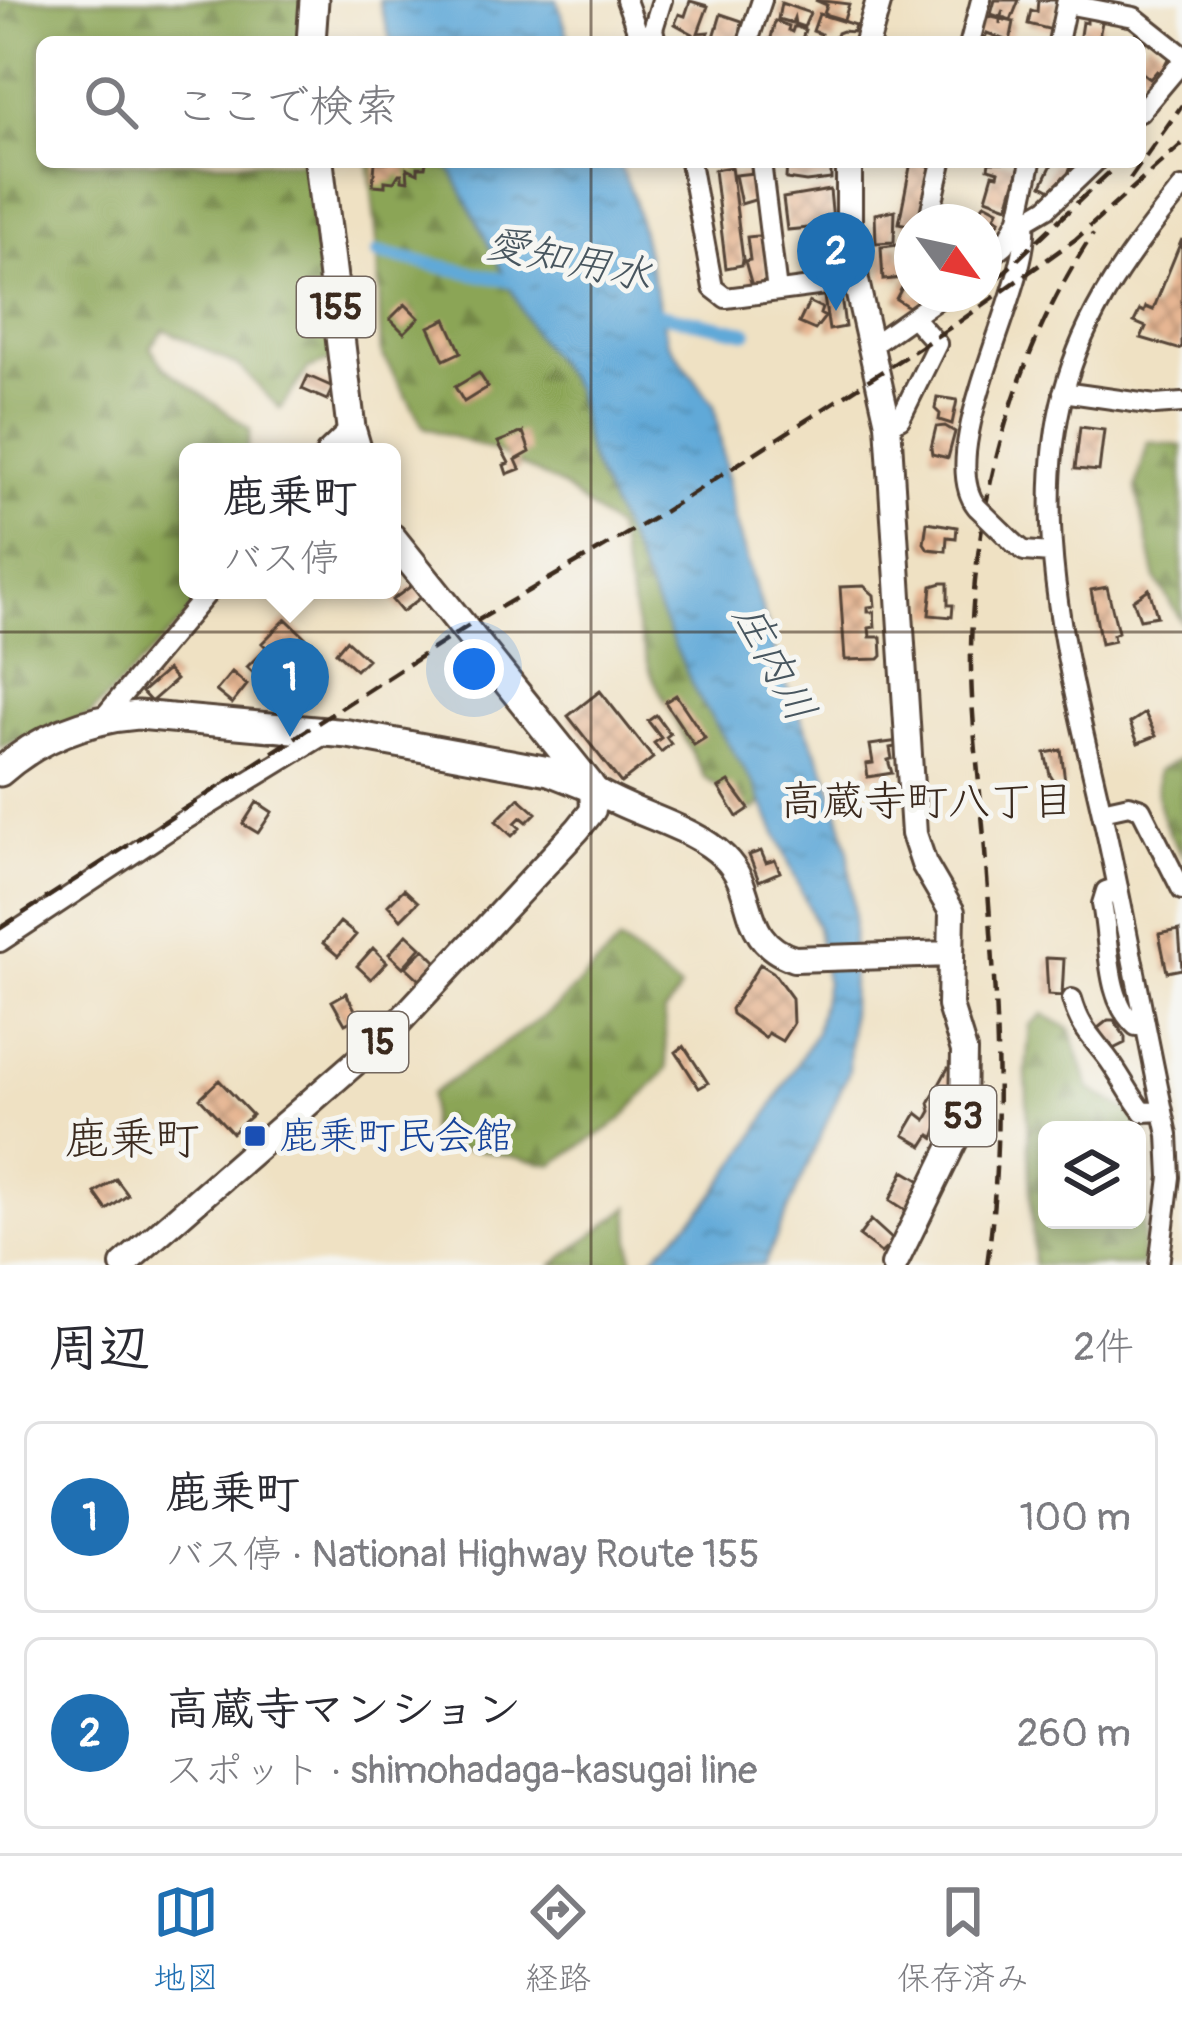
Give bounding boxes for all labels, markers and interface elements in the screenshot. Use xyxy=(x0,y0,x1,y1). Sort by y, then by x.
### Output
search box xyxy=(36,36,1146,168)
icon: search xyxy=(78,69,144,135)
text: ここで検索 xyxy=(174,79,399,135)
north arrow xyxy=(894,204,1002,312)
pin: 2 xyxy=(797,212,875,311)
water label: 愛知用水 xyxy=(481,217,657,303)
road number: 155 xyxy=(297,277,375,337)
popup xyxy=(179,443,401,599)
text: 鹿乗町 xyxy=(222,470,358,526)
text: バス停 xyxy=(222,534,340,583)
water label: 庄内川 xyxy=(721,595,827,731)
pin: 1 xyxy=(251,638,329,737)
your location xyxy=(444,639,504,699)
district label: 高蔵寺町八丁目 xyxy=(780,776,1074,828)
road number: 15 xyxy=(348,1012,408,1072)
road number: 53 xyxy=(930,1086,996,1146)
district label: 鹿乗町 xyxy=(64,1112,200,1168)
place label: 鹿乗町民会館 xyxy=(279,1112,513,1161)
map controls xyxy=(1038,1121,1146,1229)
button: layers xyxy=(1038,1121,1146,1229)
marker: 鹿乗町民会館 xyxy=(242,1123,268,1149)
text: 周辺 xyxy=(48,1317,150,1381)
text: 2件 xyxy=(1073,1323,1134,1372)
text: 鹿乗町 xyxy=(165,1466,300,1522)
text: 1 xyxy=(82,1493,98,1542)
text: 100 m xyxy=(1019,1493,1131,1542)
text: バス停 · National Highway Route 155 xyxy=(165,1530,760,1579)
text: 高蔵寺マンション xyxy=(165,1682,521,1738)
text: 2 xyxy=(79,1709,101,1758)
text: 260 m xyxy=(1017,1709,1131,1758)
text: スポット · shimohadaga-kasugai line xyxy=(165,1746,757,1795)
tab: 地図 xyxy=(153,1879,219,1999)
tab: 経路 xyxy=(525,1879,591,1999)
tab: 保存済み xyxy=(897,1879,1029,1999)

